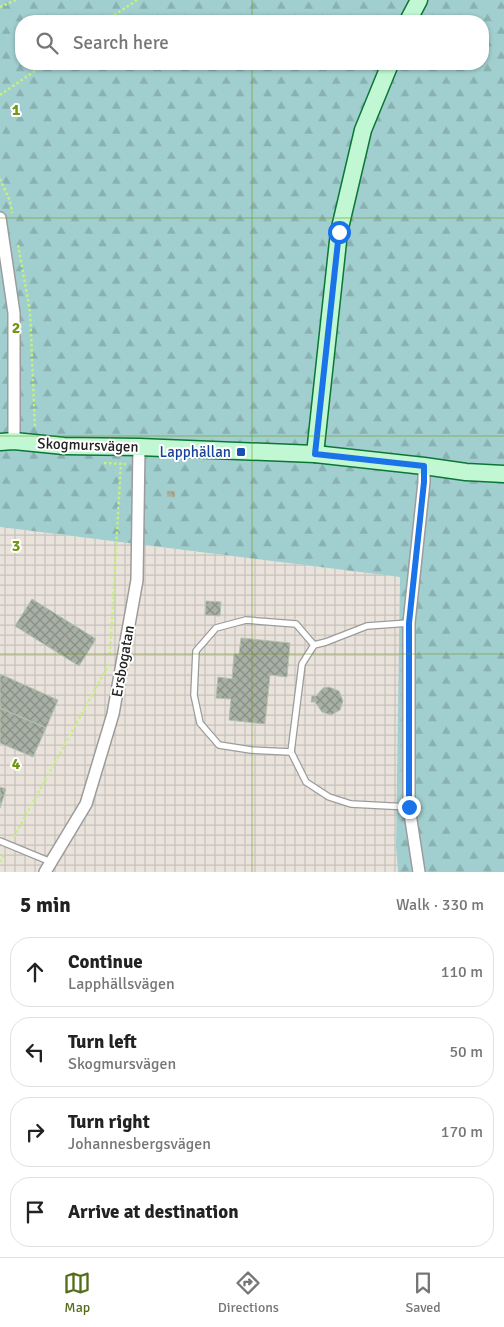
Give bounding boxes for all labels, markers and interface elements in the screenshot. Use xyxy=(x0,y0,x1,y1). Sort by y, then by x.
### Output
search box xyxy=(15,15,489,70)
icon: search xyxy=(33,29,61,57)
text: Search here xyxy=(73,31,169,55)
text: 1 xyxy=(12,100,21,120)
route start xyxy=(328,221,351,244)
text: 2 xyxy=(12,318,20,338)
street label: Skogmursvägen xyxy=(37,434,139,456)
place label: Lapphällan xyxy=(160,443,231,461)
marker: Lapphällan xyxy=(235,446,247,458)
text: 3 xyxy=(12,536,20,556)
street label: Ersbogatan xyxy=(108,624,138,698)
text: 4 xyxy=(12,754,21,774)
route end xyxy=(398,796,421,819)
text: 5 min xyxy=(20,892,71,918)
text: Walk · 330 m xyxy=(396,895,484,915)
text: Continue xyxy=(68,950,143,974)
icon: ahead xyxy=(21,958,49,986)
text: 110 m xyxy=(441,962,483,982)
text: Lapphällsvägen xyxy=(68,974,175,994)
text: Turn left xyxy=(68,1030,137,1054)
icon: left xyxy=(21,1038,49,1066)
text: 50 m xyxy=(449,1042,483,1062)
text: Skogmursvägen xyxy=(68,1054,176,1074)
text: Turn right xyxy=(68,1110,150,1134)
icon: right xyxy=(21,1118,49,1146)
text: 170 m xyxy=(441,1122,483,1142)
text: Johannesbergsvägen xyxy=(68,1134,211,1154)
icon: arrive xyxy=(21,1198,49,1226)
text: Arrive at destination xyxy=(68,1200,239,1224)
tab: Map xyxy=(63,1269,91,1316)
tab: Directions xyxy=(218,1269,279,1316)
tab: Saved xyxy=(405,1269,441,1316)

